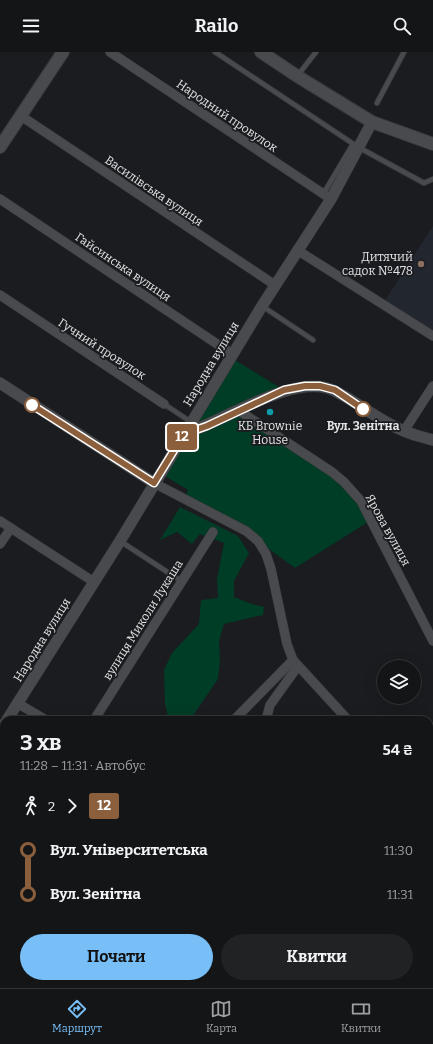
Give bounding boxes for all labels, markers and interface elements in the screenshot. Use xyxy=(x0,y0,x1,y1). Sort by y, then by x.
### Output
icon: menu xyxy=(20,15,42,37)
text: Railo xyxy=(195,15,238,37)
icon: search xyxy=(391,15,413,37)
street label: Народний провулок xyxy=(174,77,280,155)
street label: Василівська вулиця xyxy=(102,153,206,229)
street label: Гайсинська вулиця xyxy=(73,230,174,304)
place label: Дитячий садок №478 xyxy=(342,250,413,278)
marker: Дитячий садок №478 xyxy=(416,259,426,269)
street label: Гучний провулок xyxy=(55,315,149,383)
street label: Народна вулиця xyxy=(180,319,242,409)
unlabelled marker xyxy=(24,397,40,413)
marker: Вул. Зенітна xyxy=(355,401,371,417)
marker: КБ Brownie House xyxy=(265,407,275,417)
place label: КБ Brownie House xyxy=(238,419,302,447)
place label: Вул. Зенітна xyxy=(327,419,400,433)
line badge: 12 xyxy=(164,424,200,450)
text: 12 xyxy=(175,428,189,445)
street label: Ярова вулиця xyxy=(363,492,414,569)
street label: вулиця Миколи Лукаша xyxy=(100,557,186,683)
street label: Народна вулиця xyxy=(11,595,74,684)
map controls xyxy=(377,660,421,704)
button: layers xyxy=(377,660,421,704)
text: 3 хв xyxy=(20,729,62,756)
text: 54 ₴ xyxy=(382,741,413,759)
text: 11:28 – 11:31 · Автобус xyxy=(20,758,146,773)
icon: walk xyxy=(20,795,42,817)
icon: forward xyxy=(61,795,83,817)
text: 12 xyxy=(97,797,111,814)
text: 2 xyxy=(48,799,55,814)
text: Вул. Університетська xyxy=(50,841,208,859)
text: 11:30 xyxy=(384,843,413,858)
text: Вул. Зенітна xyxy=(50,885,141,903)
text: 11:31 xyxy=(387,887,413,902)
button: Почати xyxy=(20,934,213,980)
button: Квитки xyxy=(221,934,413,980)
tab: Маршрут xyxy=(52,998,102,1035)
tab: Карта xyxy=(206,998,237,1035)
tab: Квитки xyxy=(341,998,381,1035)

